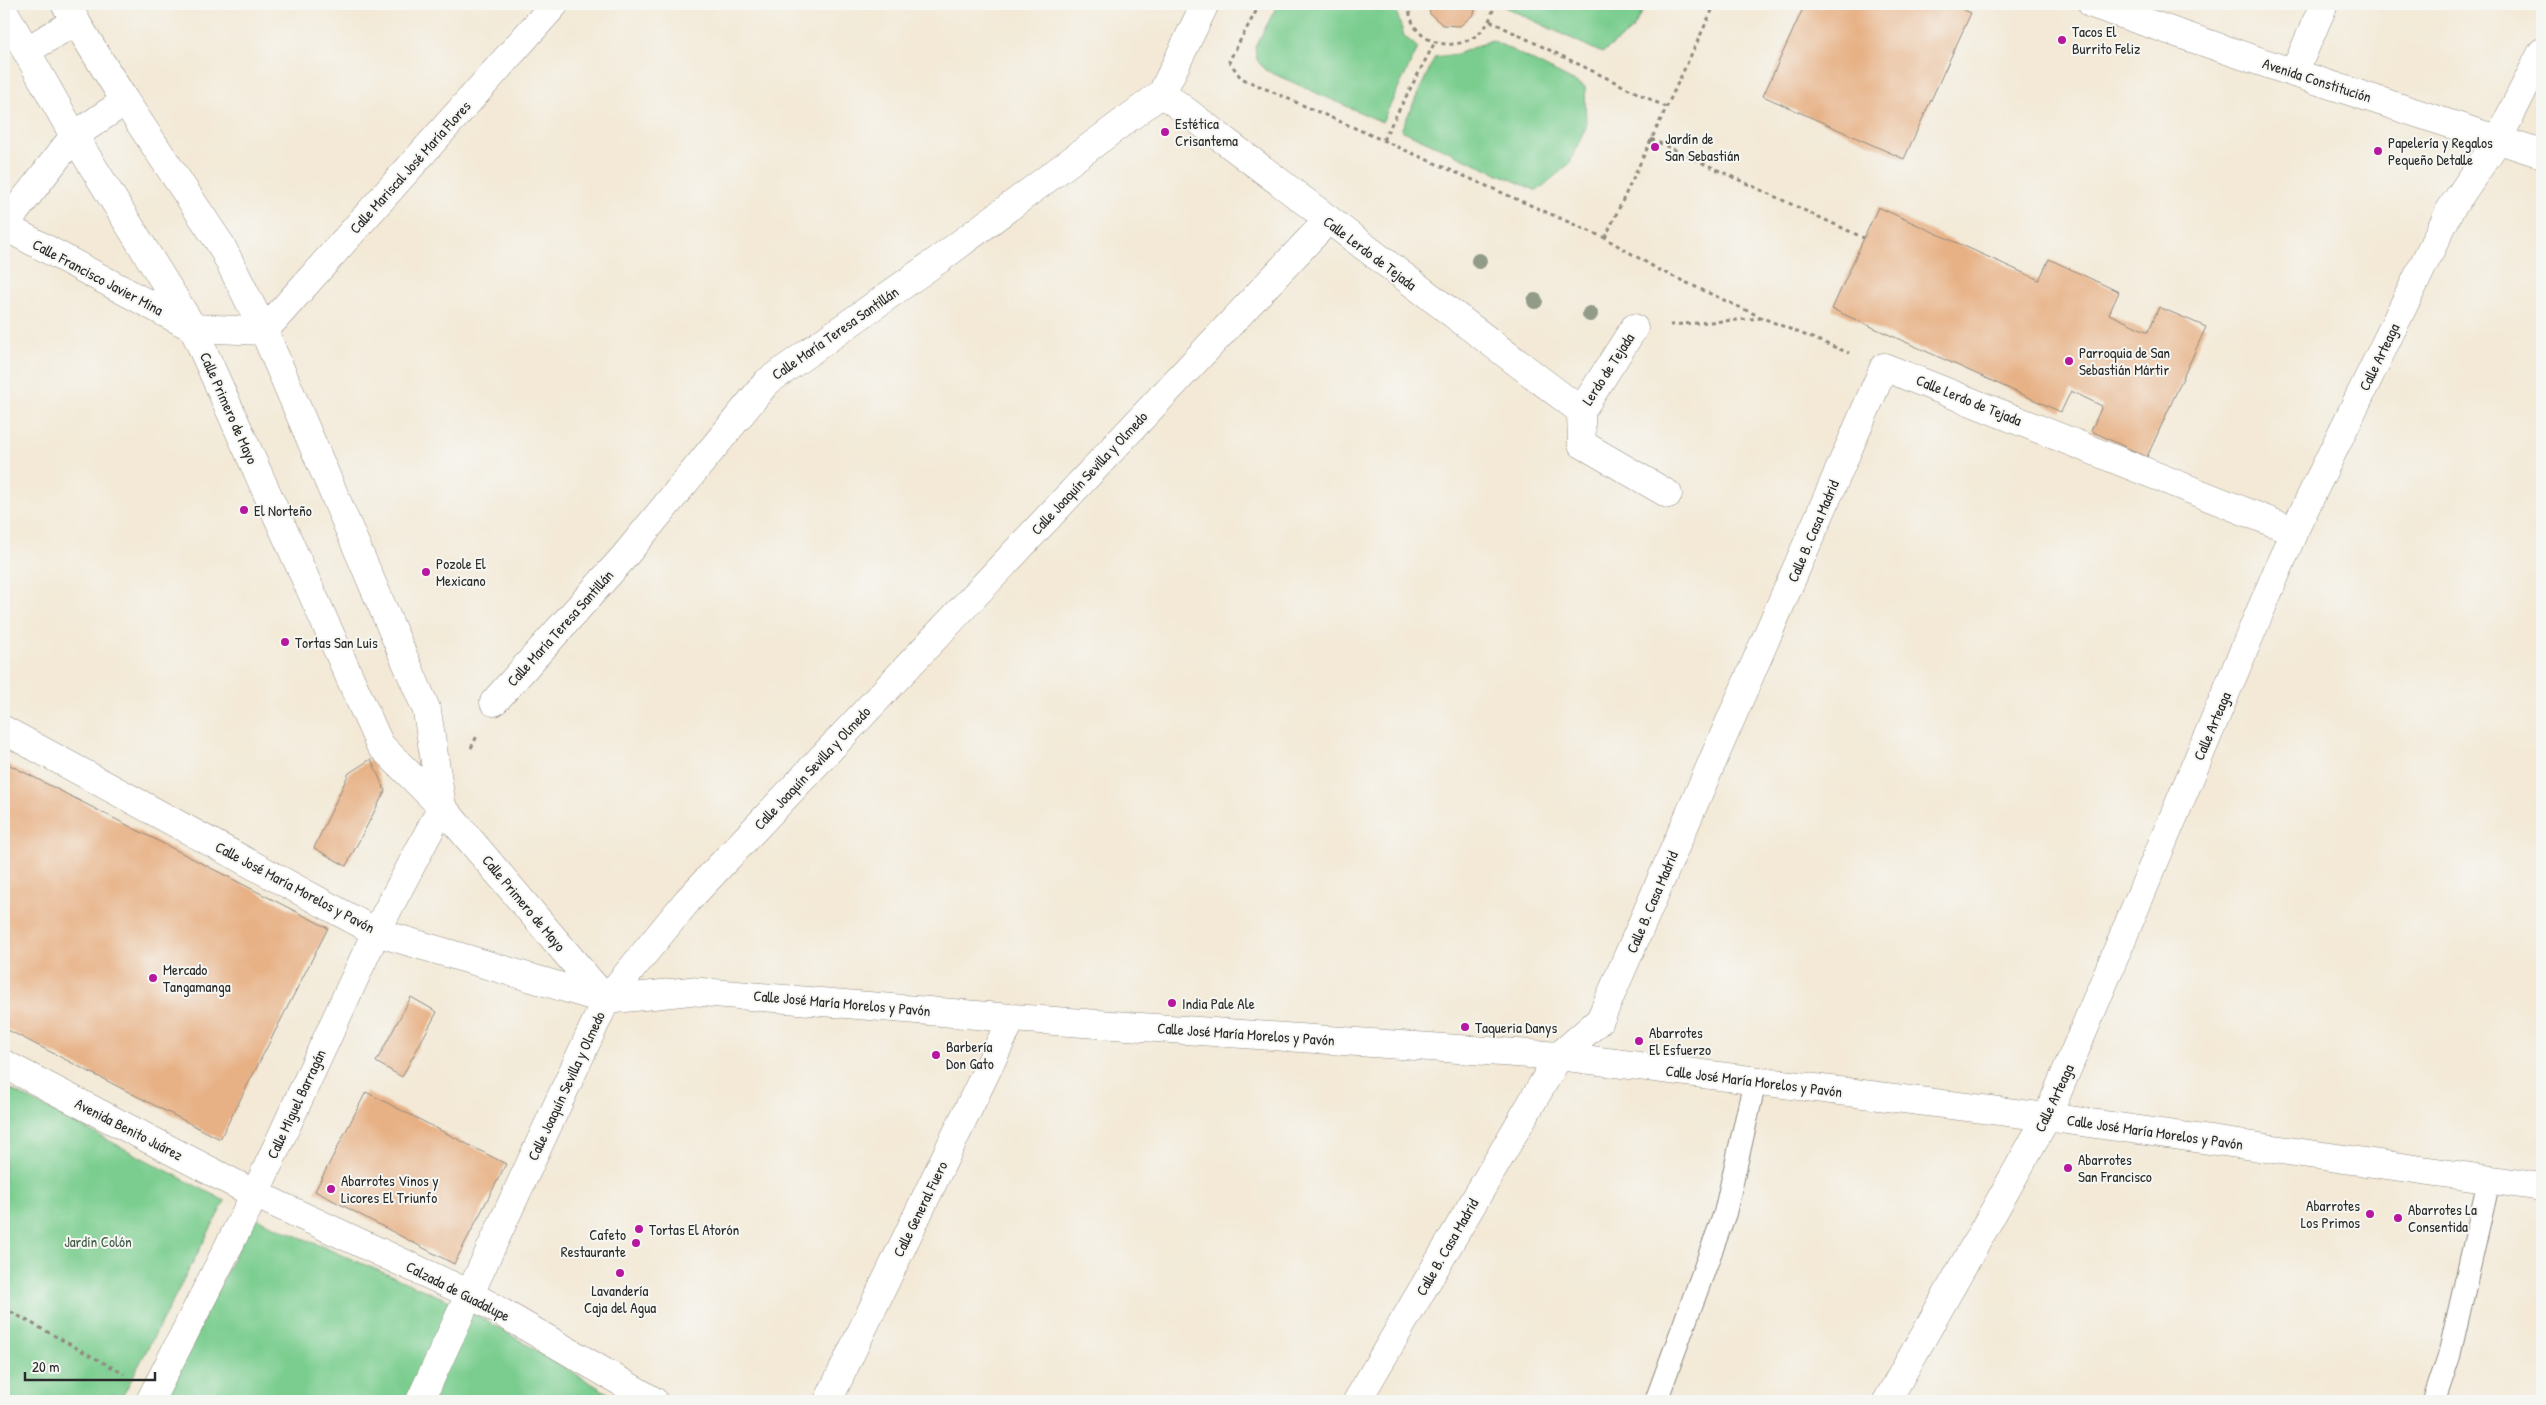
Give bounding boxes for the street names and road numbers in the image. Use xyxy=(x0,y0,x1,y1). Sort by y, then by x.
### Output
street label: Avenida Constitución xyxy=(2260,53,2374,108)
street label: Calle Mariscal José María Flores xyxy=(345,96,476,238)
street label: Calle Lerdo de Tejada xyxy=(1319,211,1421,295)
street label: Calle Francisco Javier Mina xyxy=(29,234,167,320)
street label: Calle María Teresa Santillán xyxy=(767,281,903,385)
street label: Calle Arteaga xyxy=(2354,320,2404,394)
street label: Lerdo de Tejada xyxy=(1577,329,1639,409)
street label: Calle Primero de Mayo xyxy=(195,349,263,467)
street label: Calle Lerdo de Tejada xyxy=(1913,369,2025,431)
street label: Calle Joaquín Sevilla y Olmedo xyxy=(1026,407,1152,539)
street label: Calle B. Casa Madrid xyxy=(1782,477,1844,585)
street label: Calle María Teresa Santillán xyxy=(502,565,618,691)
street label: Calle Arteaga xyxy=(2188,688,2236,764)
street label: Calle Joaquín Sevilla y Olmedo xyxy=(749,702,875,834)
street label: Calle José María Morelos y Pavón xyxy=(212,836,379,938)
street label: Calle B. Casa Madrid xyxy=(1621,848,1683,956)
street label: Calle Primero de Mayo xyxy=(477,850,571,956)
street label: Calle José María Morelos y Pavón xyxy=(753,985,932,1021)
street label: Calle Joaquín Sevilla y Olmedo xyxy=(522,1008,610,1164)
street label: Calle José María Morelos y Pavón xyxy=(1157,1017,1336,1051)
street label: Calle Miguel Barragán xyxy=(261,1046,331,1162)
street label: Calle José María Morelos y Pavón xyxy=(1665,1060,1844,1102)
street label: Calle Arteaga xyxy=(2029,1061,2079,1135)
street label: Avenida Benito Juárez xyxy=(71,1093,187,1166)
street label: Calle José María Morelos y Pavón xyxy=(2066,1109,2245,1155)
street label: Calle General Fuero xyxy=(888,1157,952,1261)
street label: Calle B. Casa Madrid xyxy=(1411,1194,1483,1299)
street label: Calzada de Guadalupe xyxy=(402,1256,514,1326)

